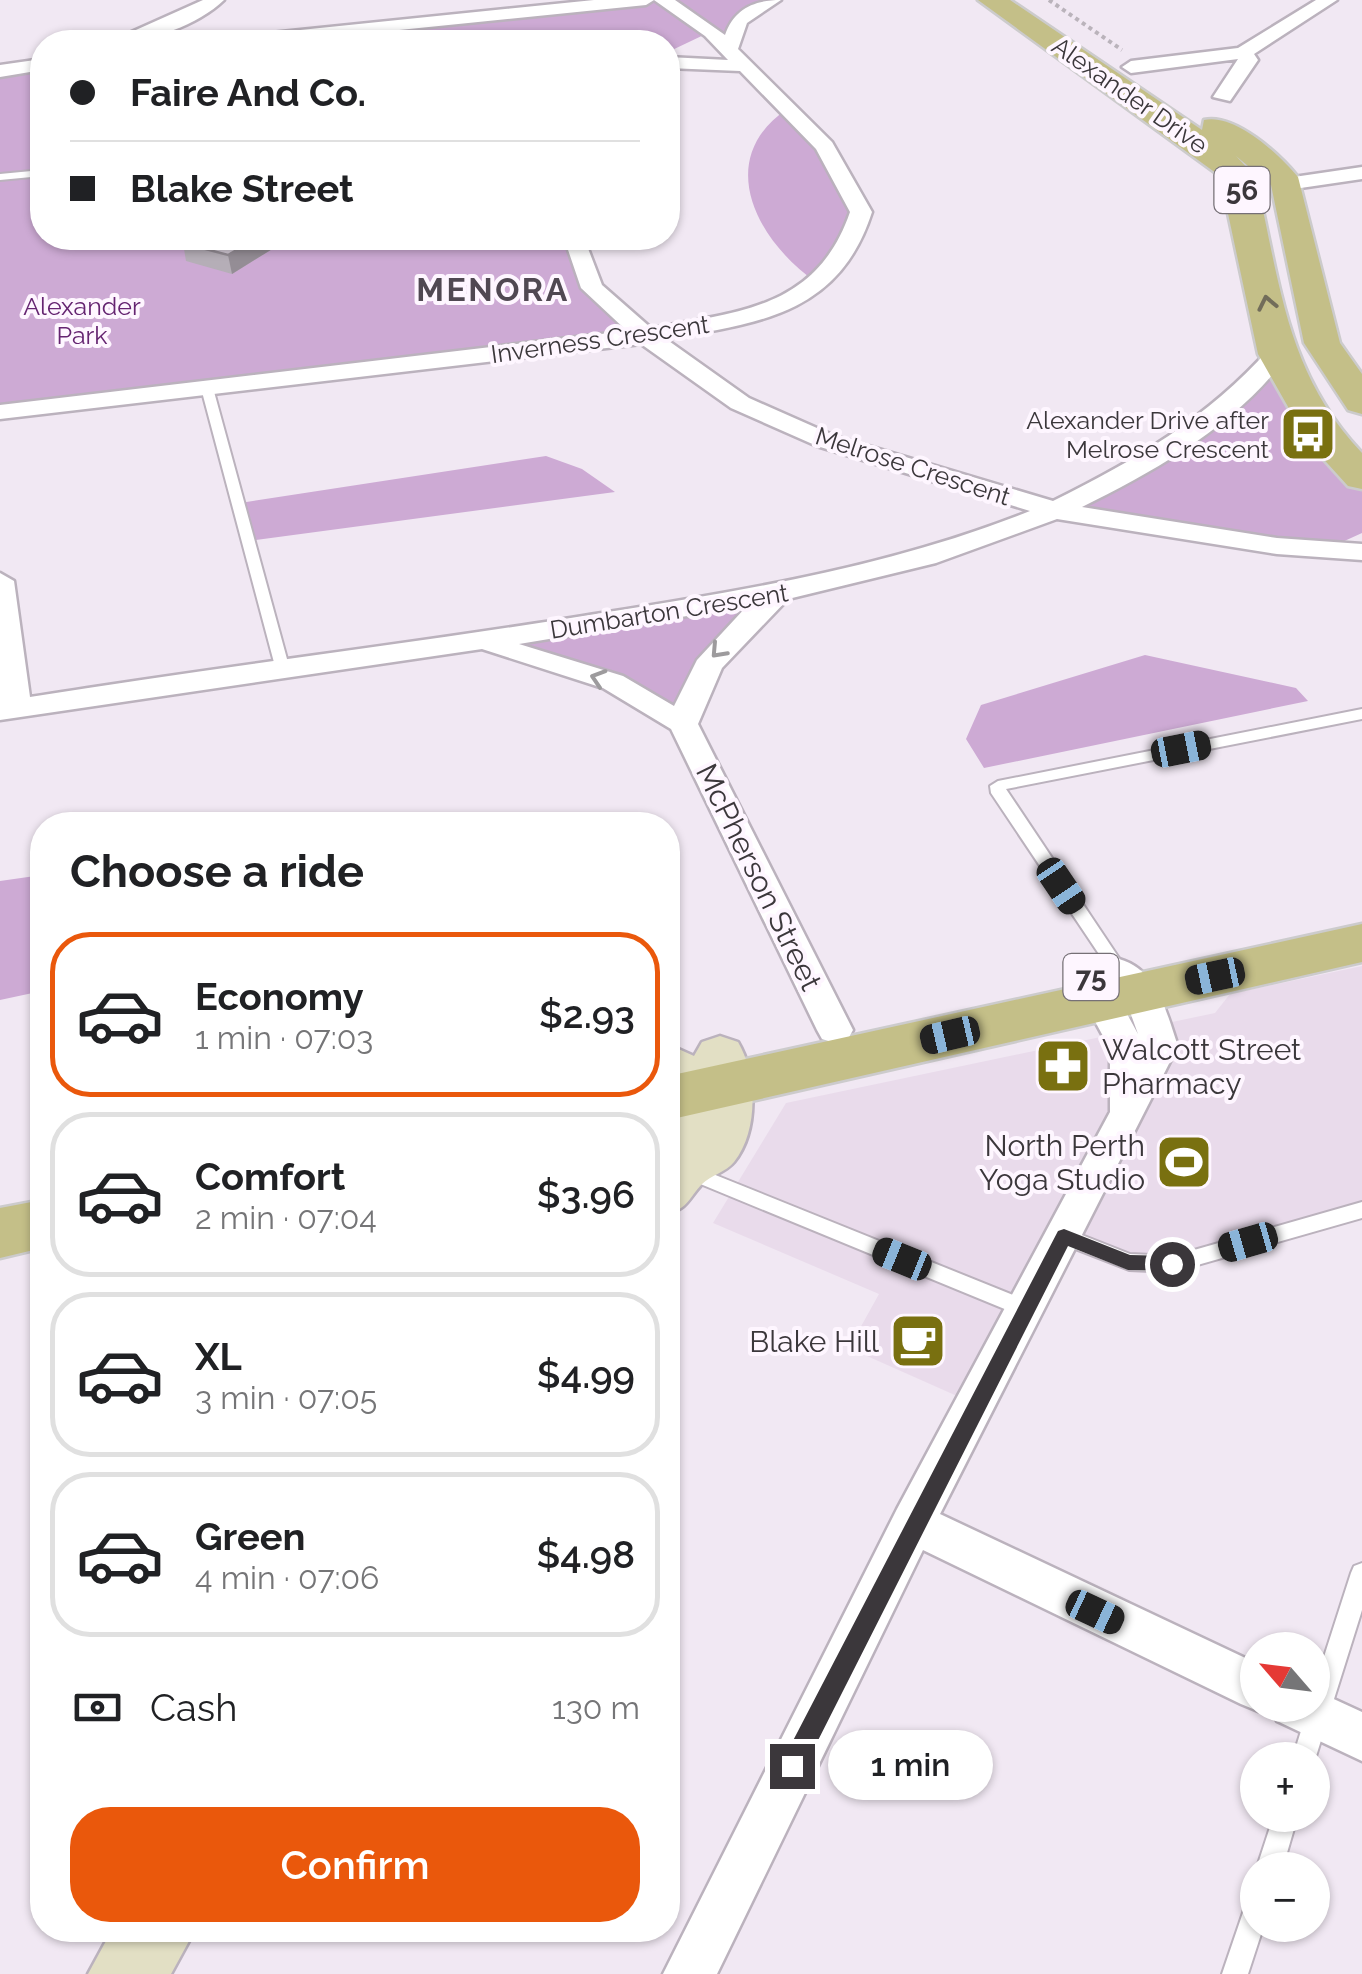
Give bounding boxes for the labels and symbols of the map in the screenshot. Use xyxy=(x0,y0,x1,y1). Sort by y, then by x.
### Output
street label: Alexander Drive xyxy=(1046,30,1214,160)
road number: 56 xyxy=(1214,167,1270,213)
district label: MENORA xyxy=(416,271,570,308)
park label: Alexander Park xyxy=(23,291,141,350)
one-way arrow xyxy=(1257,295,1278,312)
street label: Inverness Crescent xyxy=(489,309,712,369)
bus stop icon: Alexander Drive after Melrose Crescent xyxy=(1278,404,1338,464)
place label: Alexander Drive after Melrose Crescent xyxy=(1026,405,1270,464)
street label: Melrose Crescent xyxy=(812,420,1015,512)
street label: Dumbarton Crescent xyxy=(548,577,791,645)
one-way arrow xyxy=(712,640,730,658)
one-way arrow xyxy=(591,669,608,689)
car xyxy=(1149,729,1213,769)
street label: McPherson Street xyxy=(689,758,829,996)
car xyxy=(1032,853,1090,919)
road number: 75 xyxy=(1064,954,1118,1000)
car xyxy=(1183,955,1247,997)
car xyxy=(917,1014,983,1056)
place label: Walcott Street Pharmacy xyxy=(1102,1032,1301,1101)
pharmacy icon: Walcott Street Pharmacy xyxy=(1033,1036,1093,1096)
place label: North Perth Yoga Studio xyxy=(979,1128,1145,1197)
sports icon: North Perth Yoga Studio xyxy=(1154,1132,1214,1192)
car xyxy=(1215,1219,1281,1265)
car xyxy=(869,1234,935,1284)
route start xyxy=(1150,1242,1195,1287)
cafe icon: Blake Hill xyxy=(888,1311,948,1371)
place label: Blake Hill xyxy=(749,1324,880,1359)
car xyxy=(1061,1586,1129,1638)
north arrow xyxy=(1240,1632,1330,1722)
callout: 1 min xyxy=(827,1731,992,1801)
route end xyxy=(770,1744,815,1789)

